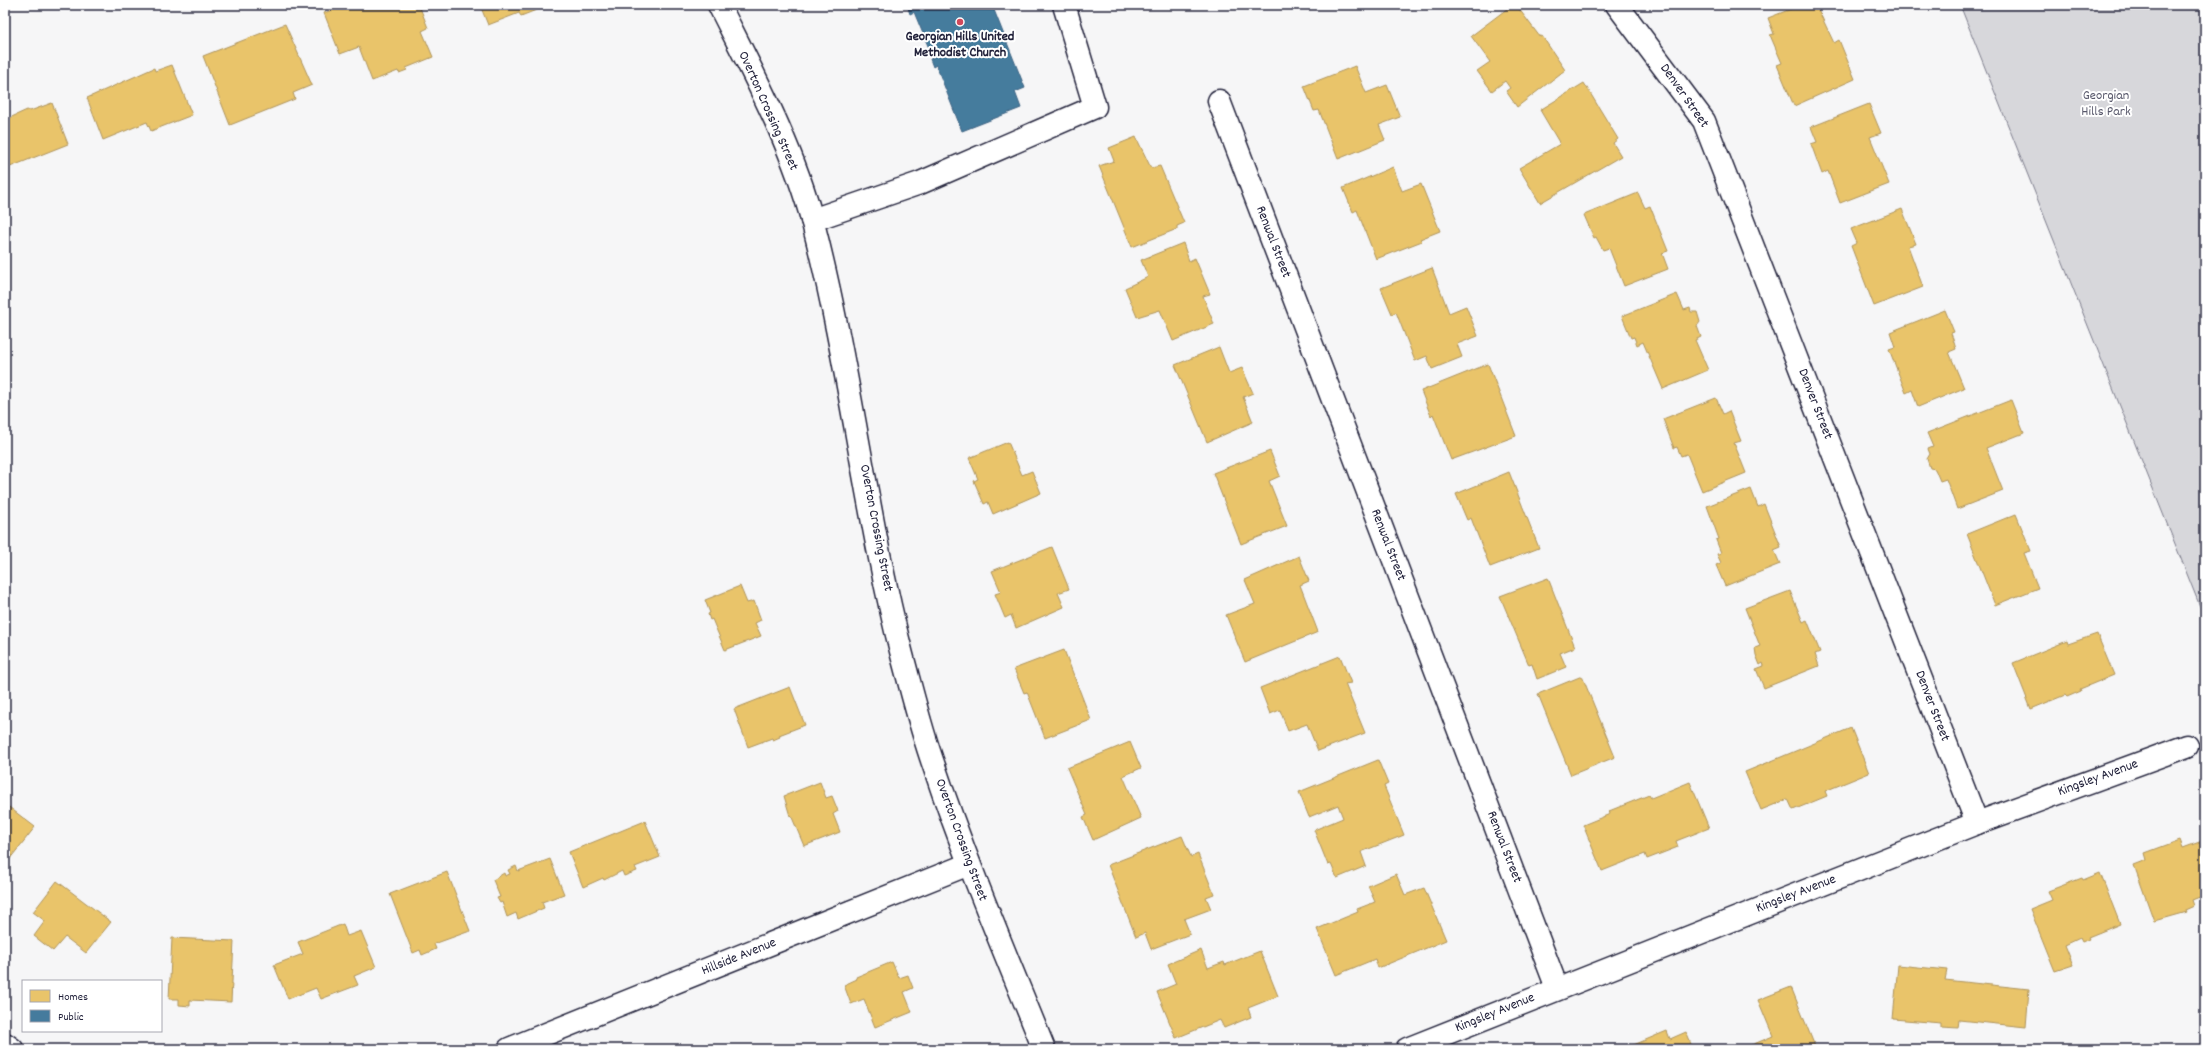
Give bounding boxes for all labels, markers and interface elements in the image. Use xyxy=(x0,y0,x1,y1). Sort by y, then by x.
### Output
marker: Georgian Hills United Methodist Church xyxy=(955,17,965,27)
place label: Georgian Hills United Methodist Church xyxy=(906,27,1015,63)
street label: Overton Crossing Street xyxy=(733,48,803,174)
street label: Denver Street xyxy=(1655,60,1713,132)
park label: Georgian Hills Park xyxy=(2081,86,2131,122)
street label: Renwal Street xyxy=(1250,203,1296,281)
street label: Denver Street xyxy=(1792,366,1838,442)
street label: Overton Crossing Street xyxy=(854,463,898,593)
street label: Renwal Street xyxy=(1365,506,1411,584)
street label: Denver Street xyxy=(1909,668,1955,744)
street label: Kingsley Avenue xyxy=(2055,754,2141,802)
street label: Overton Crossing Street xyxy=(930,776,992,904)
street label: Renwal Street xyxy=(1481,808,1527,886)
street label: Kingsley Avenue xyxy=(1753,870,1839,918)
street label: Hillside Avenue xyxy=(699,933,779,981)
legend xyxy=(22,980,162,1032)
street label: Kingsley Avenue xyxy=(1452,988,1538,1038)
text: Homes xyxy=(58,989,88,1006)
text: Public xyxy=(58,1009,84,1026)

